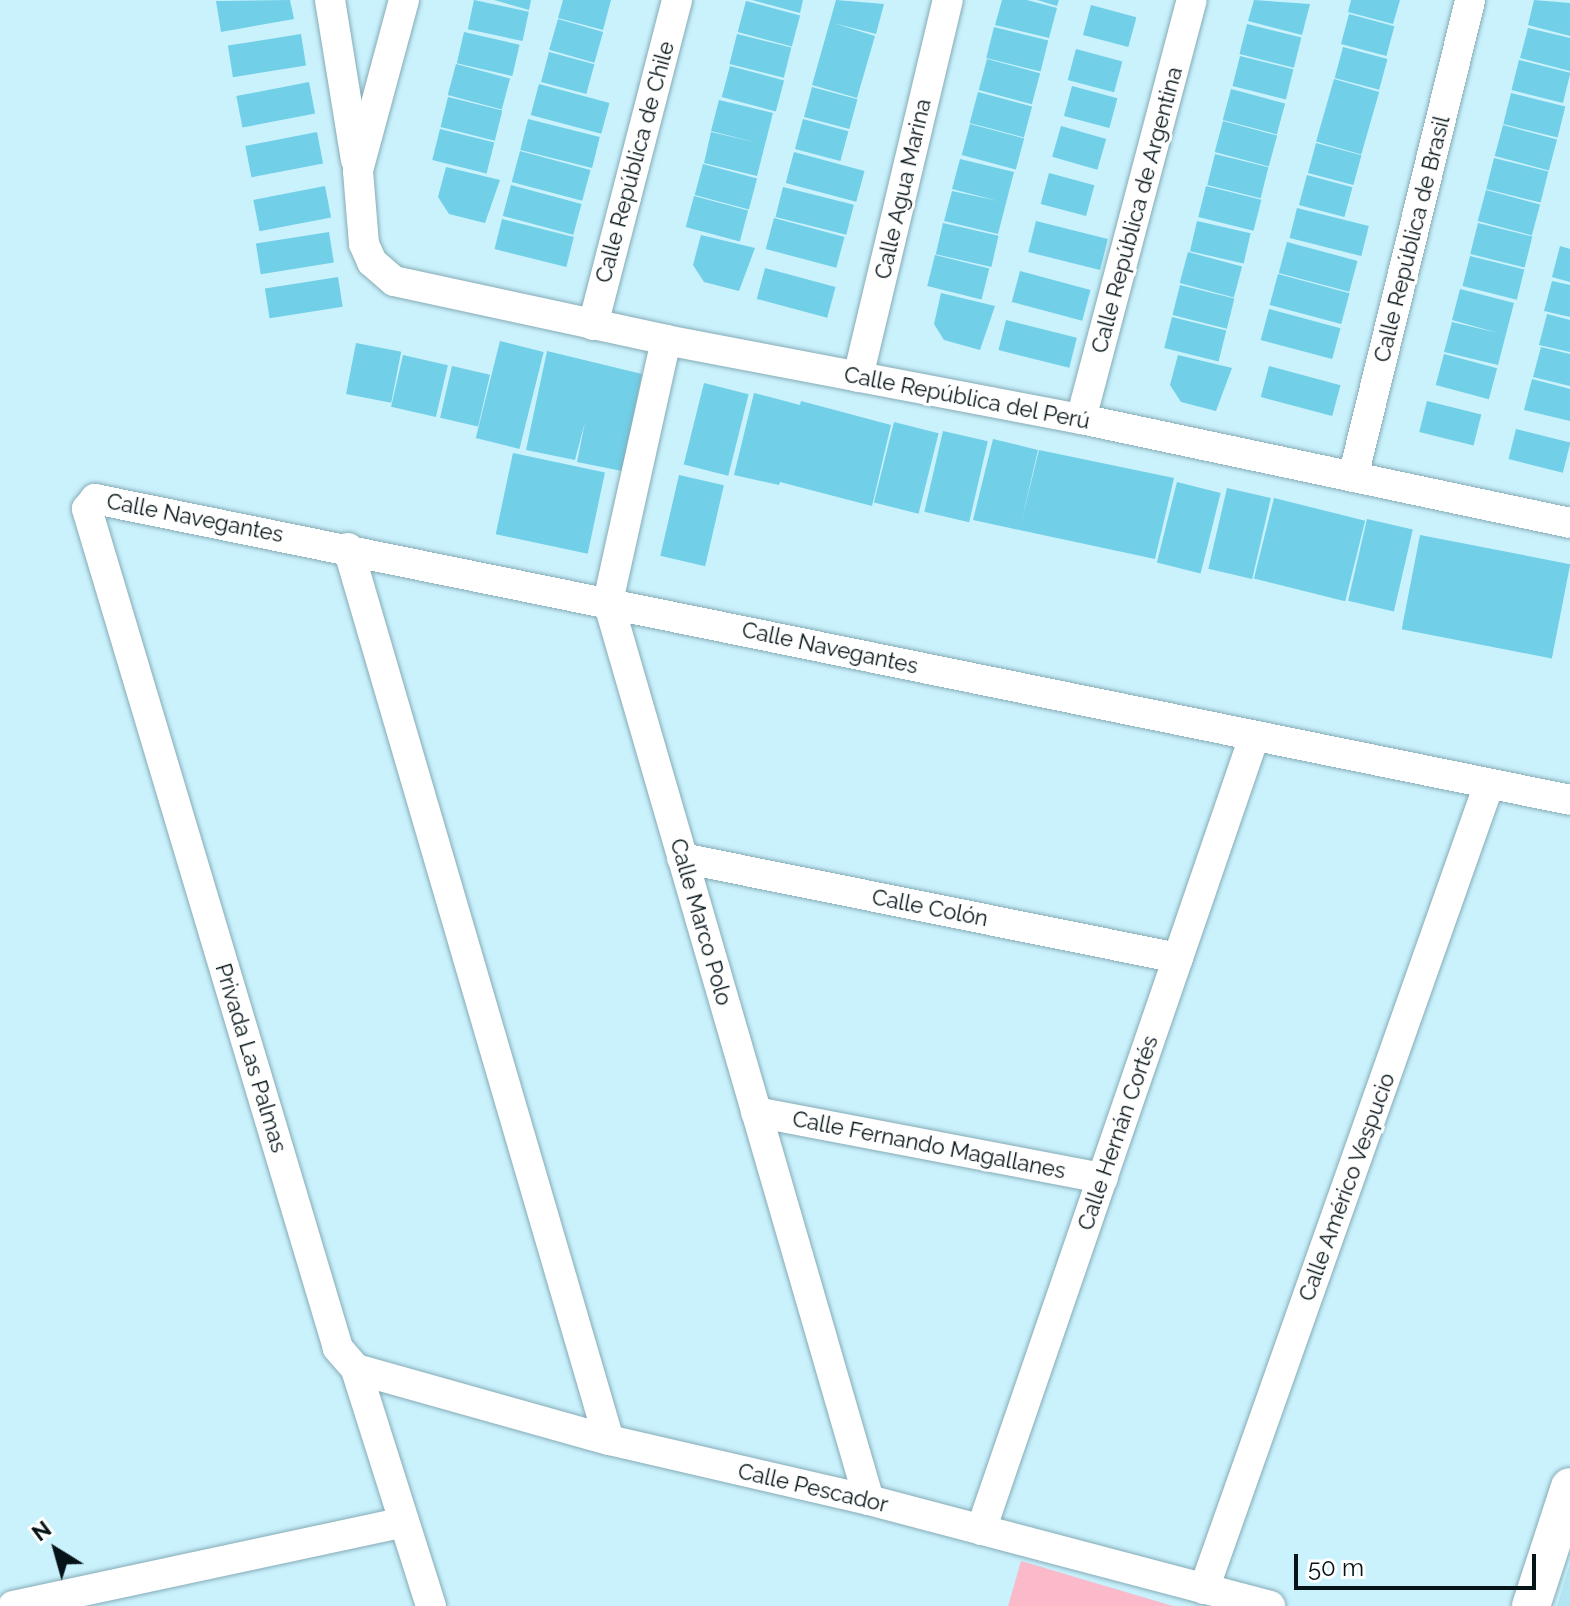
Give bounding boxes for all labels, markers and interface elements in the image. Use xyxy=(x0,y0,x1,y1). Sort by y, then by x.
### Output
street label: Calle República de Chile xyxy=(590,38,680,286)
street label: Calle República de Argentina xyxy=(1086,64,1188,356)
street label: Calle Agua Marina xyxy=(869,96,937,282)
street label: Calle República de Brasil xyxy=(1369,113,1455,365)
street label: Calle República del Perú xyxy=(842,361,1092,435)
street label: Calle Navegantes xyxy=(104,488,286,548)
street label: Calle Navegantes xyxy=(740,616,920,680)
street label: Calle Marco Polo xyxy=(665,835,737,1009)
street label: Calle Colón xyxy=(870,884,990,932)
street label: Privada Las Palmas xyxy=(210,960,292,1156)
street label: Calle Hernán Cortés xyxy=(1072,1032,1164,1234)
street label: Calle Américo Vespucio xyxy=(1293,1069,1401,1305)
street label: Calle Fernando Magallanes xyxy=(790,1106,1068,1184)
street label: Calle Pescador xyxy=(735,1458,891,1518)
north arrow xyxy=(16,1510,96,1590)
text: N xyxy=(27,1515,56,1546)
scale bar xyxy=(1298,1538,1540,1588)
text: 50 m xyxy=(1308,1553,1364,1582)

